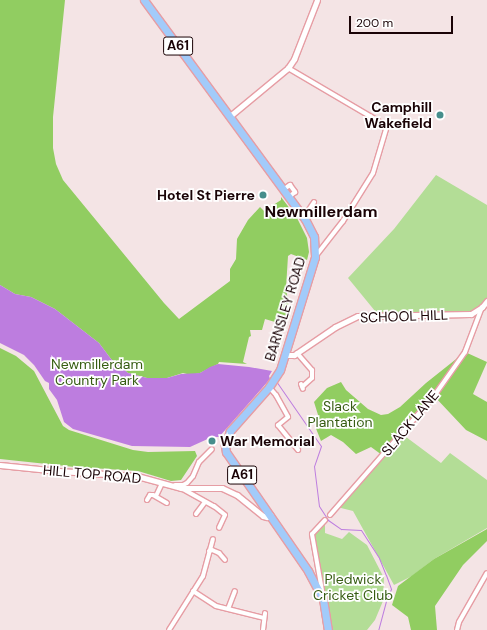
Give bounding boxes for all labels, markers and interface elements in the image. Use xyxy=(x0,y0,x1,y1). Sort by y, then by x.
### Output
scale bar xyxy=(351,8,455,34)
text: 200 m xyxy=(356,15,393,31)
road number: A61 xyxy=(163,35,193,57)
place label: Camphill Wakefield xyxy=(365,99,432,132)
marker: Camphill Wakefield xyxy=(435,110,445,120)
place label: Hotel St Pierre xyxy=(157,187,255,203)
marker: Hotel St Pierre xyxy=(258,190,268,200)
district label: Newmillerdam xyxy=(264,202,378,222)
street label: BARNSLEY ROAD xyxy=(261,255,309,363)
street label: SCHOOL HILL xyxy=(360,306,448,326)
park label: Newmillerdam Country Park xyxy=(51,356,143,388)
street label: SLACK LANE xyxy=(378,387,442,459)
park label: Slack Plantation xyxy=(308,398,372,430)
place label: War Memorial xyxy=(220,433,315,449)
marker: War Memorial xyxy=(207,436,217,446)
street label: HILL TOP ROAD xyxy=(42,461,142,487)
road number: A61 xyxy=(227,464,257,486)
park label: Pledwick Cricket Club xyxy=(313,571,393,604)

